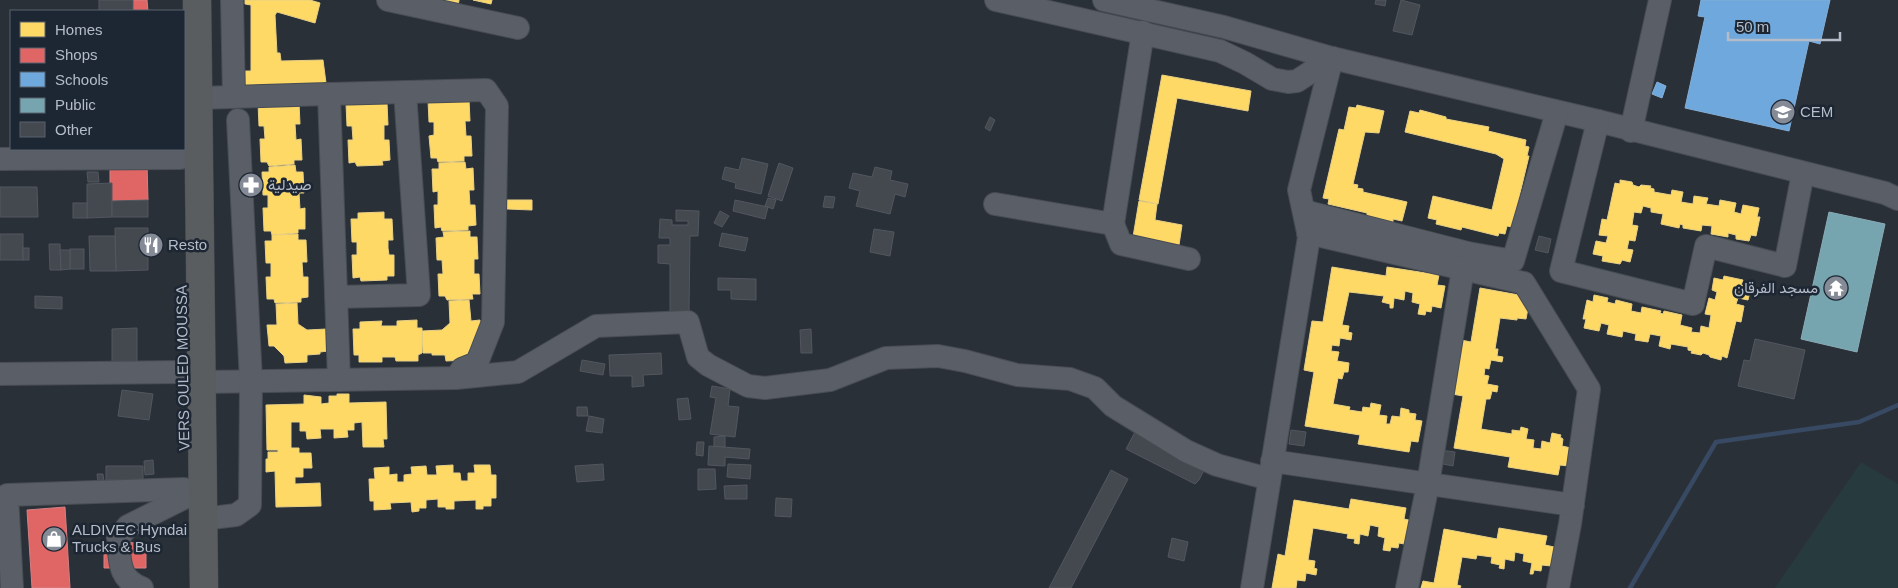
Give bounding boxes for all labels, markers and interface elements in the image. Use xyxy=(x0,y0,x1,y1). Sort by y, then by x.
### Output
legend xyxy=(10,10,185,150)
scale bar xyxy=(1728,10,1840,42)
text: 50 m xyxy=(1736,18,1769,35)
text: Homes xyxy=(55,21,103,38)
text: Shops xyxy=(55,46,98,63)
text: Schools xyxy=(55,71,108,88)
text: Public xyxy=(55,96,96,113)
school or university icon: CEM xyxy=(1770,99,1796,125)
place label: CEM xyxy=(1800,103,1833,120)
text: Other xyxy=(55,121,93,138)
pharmacy icon: صيدلية xyxy=(238,172,264,198)
place label: صيدلية xyxy=(268,176,312,194)
restaurant icon: Resto xyxy=(138,232,164,258)
place label: Resto xyxy=(168,236,207,253)
temple icon: مسجد الفرقان xyxy=(1823,275,1849,301)
place label: مسجد الفرقان xyxy=(1734,279,1818,297)
street label: VERS OULED MOUSSA xyxy=(173,285,192,451)
place label: ALDIVEC Hyndai Trucks & Bus xyxy=(72,521,187,555)
shop icon: ALDIVEC Hyndai Trucks & Bus xyxy=(41,526,67,552)

